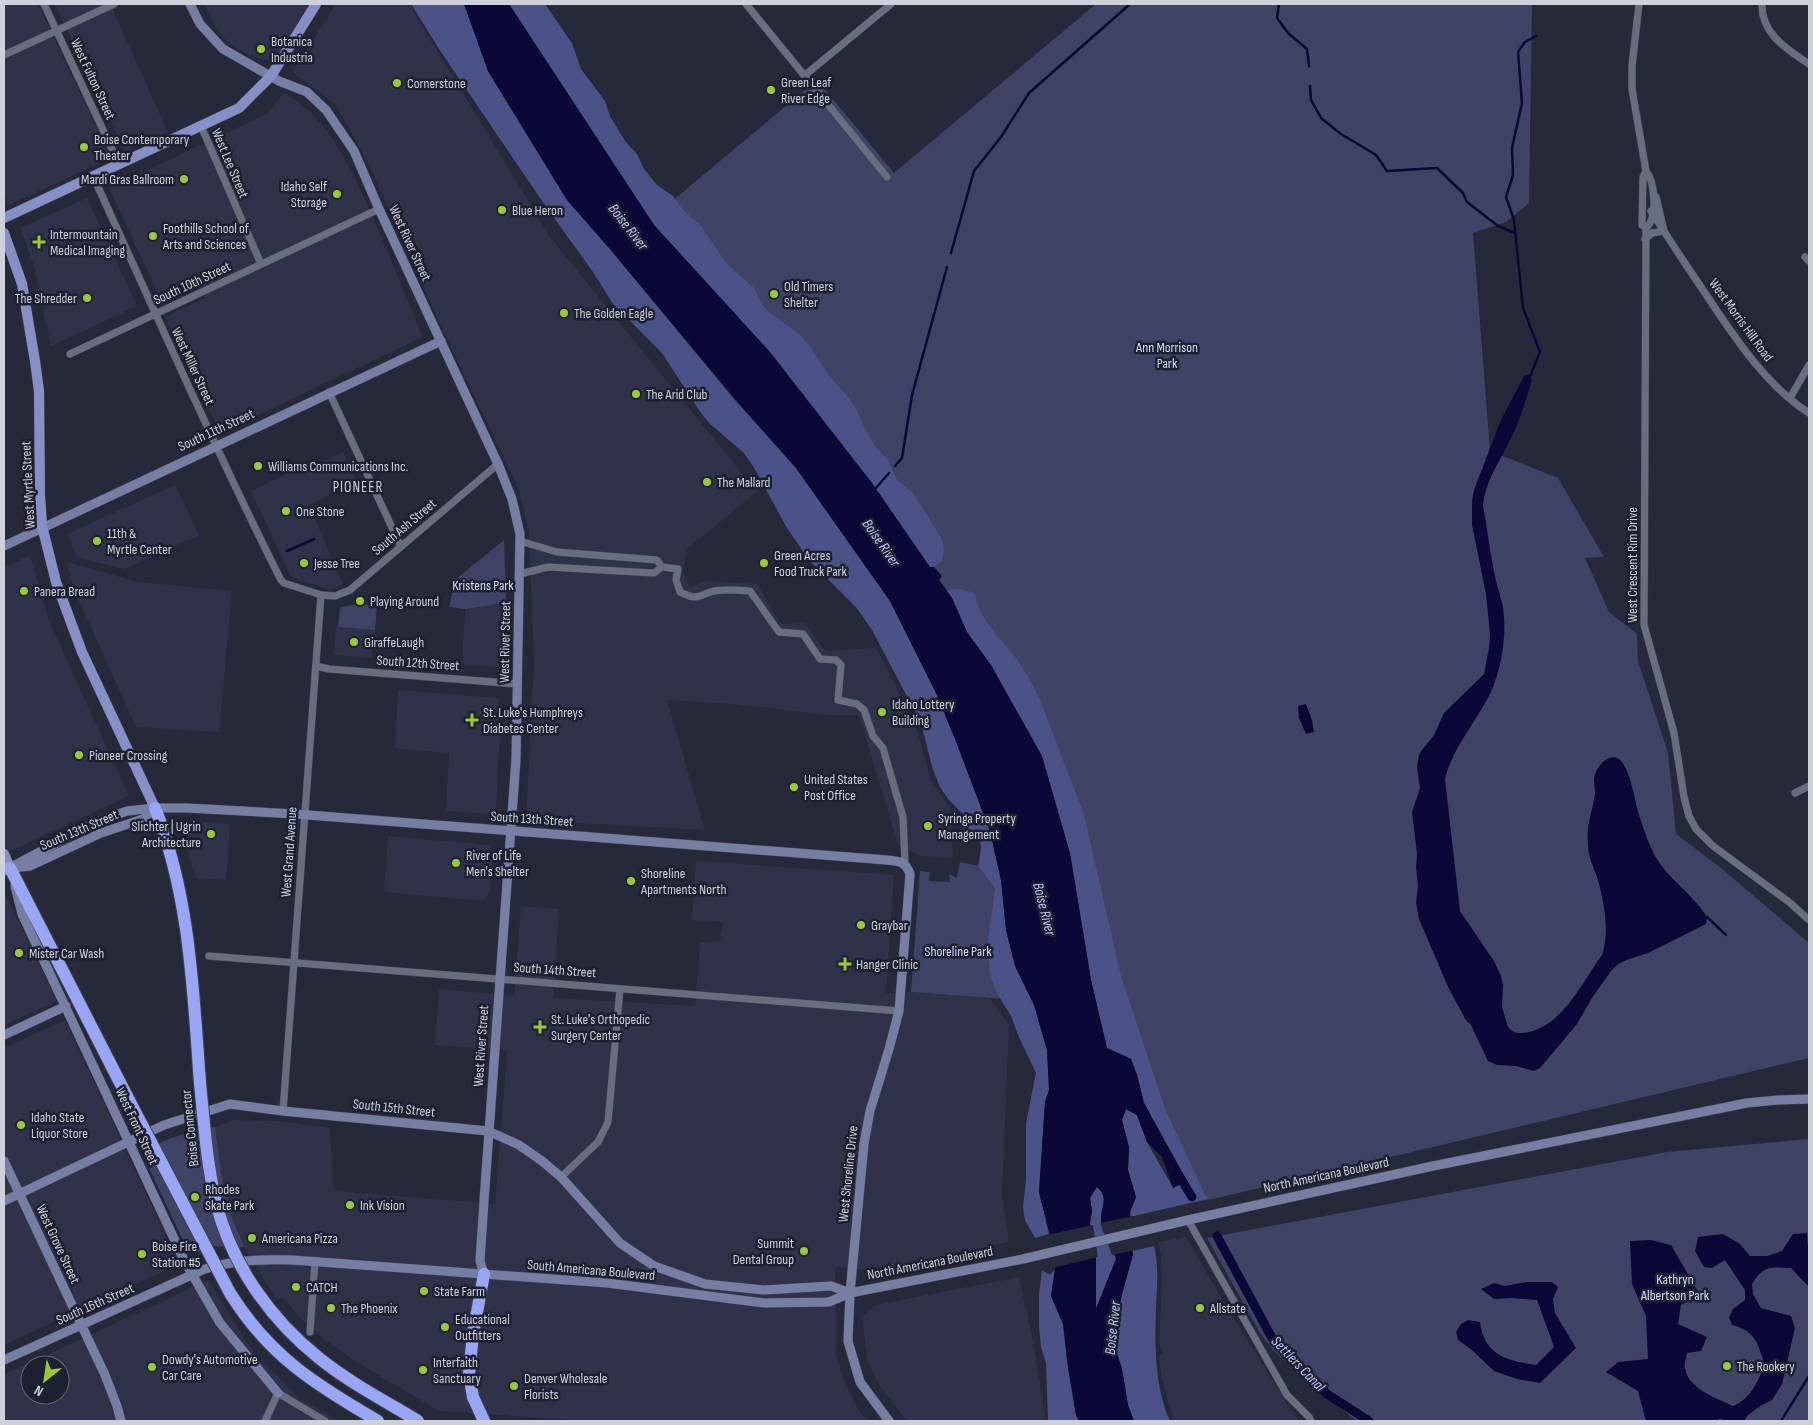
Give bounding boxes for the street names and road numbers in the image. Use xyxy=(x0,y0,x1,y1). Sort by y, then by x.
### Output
street label: West Fulton Street xyxy=(67,36,119,122)
street label: West Lee Street xyxy=(208,126,252,200)
street label: West River Street xyxy=(385,202,435,284)
street label: South 10th Street xyxy=(151,258,233,308)
street label: West Morris Hill Road xyxy=(1705,275,1777,365)
street label: West Miller Street xyxy=(168,325,218,407)
street label: South 11th Street xyxy=(175,405,257,455)
street label: West Myrtle Street xyxy=(17,441,39,529)
street label: South Ash Street xyxy=(368,495,440,559)
street label: West Crescent Rim Drive xyxy=(1624,507,1641,623)
street label: West River Street xyxy=(496,601,514,683)
street label: South 12th Street xyxy=(376,652,460,674)
street label: South 13th Street xyxy=(38,806,120,854)
street label: West Grand Avenue xyxy=(277,806,301,898)
street label: South 13th Street xyxy=(490,808,574,830)
street label: South 14th Street xyxy=(513,959,597,981)
street label: West River Street xyxy=(470,1005,492,1087)
street label: West Front Street xyxy=(112,1085,162,1167)
street label: Boise Connector xyxy=(178,1089,202,1167)
street label: South 15th Street xyxy=(352,1095,436,1121)
street label: West Shoreline Drive xyxy=(834,1125,862,1223)
street label: North Americana Boulevard xyxy=(1262,1153,1390,1197)
street label: West Grove Street xyxy=(32,1202,84,1286)
street label: North Americana Boulevard xyxy=(866,1242,995,1284)
street label: South Americana Boulevard xyxy=(526,1256,656,1284)
street label: South 16th Street xyxy=(54,1279,136,1329)

